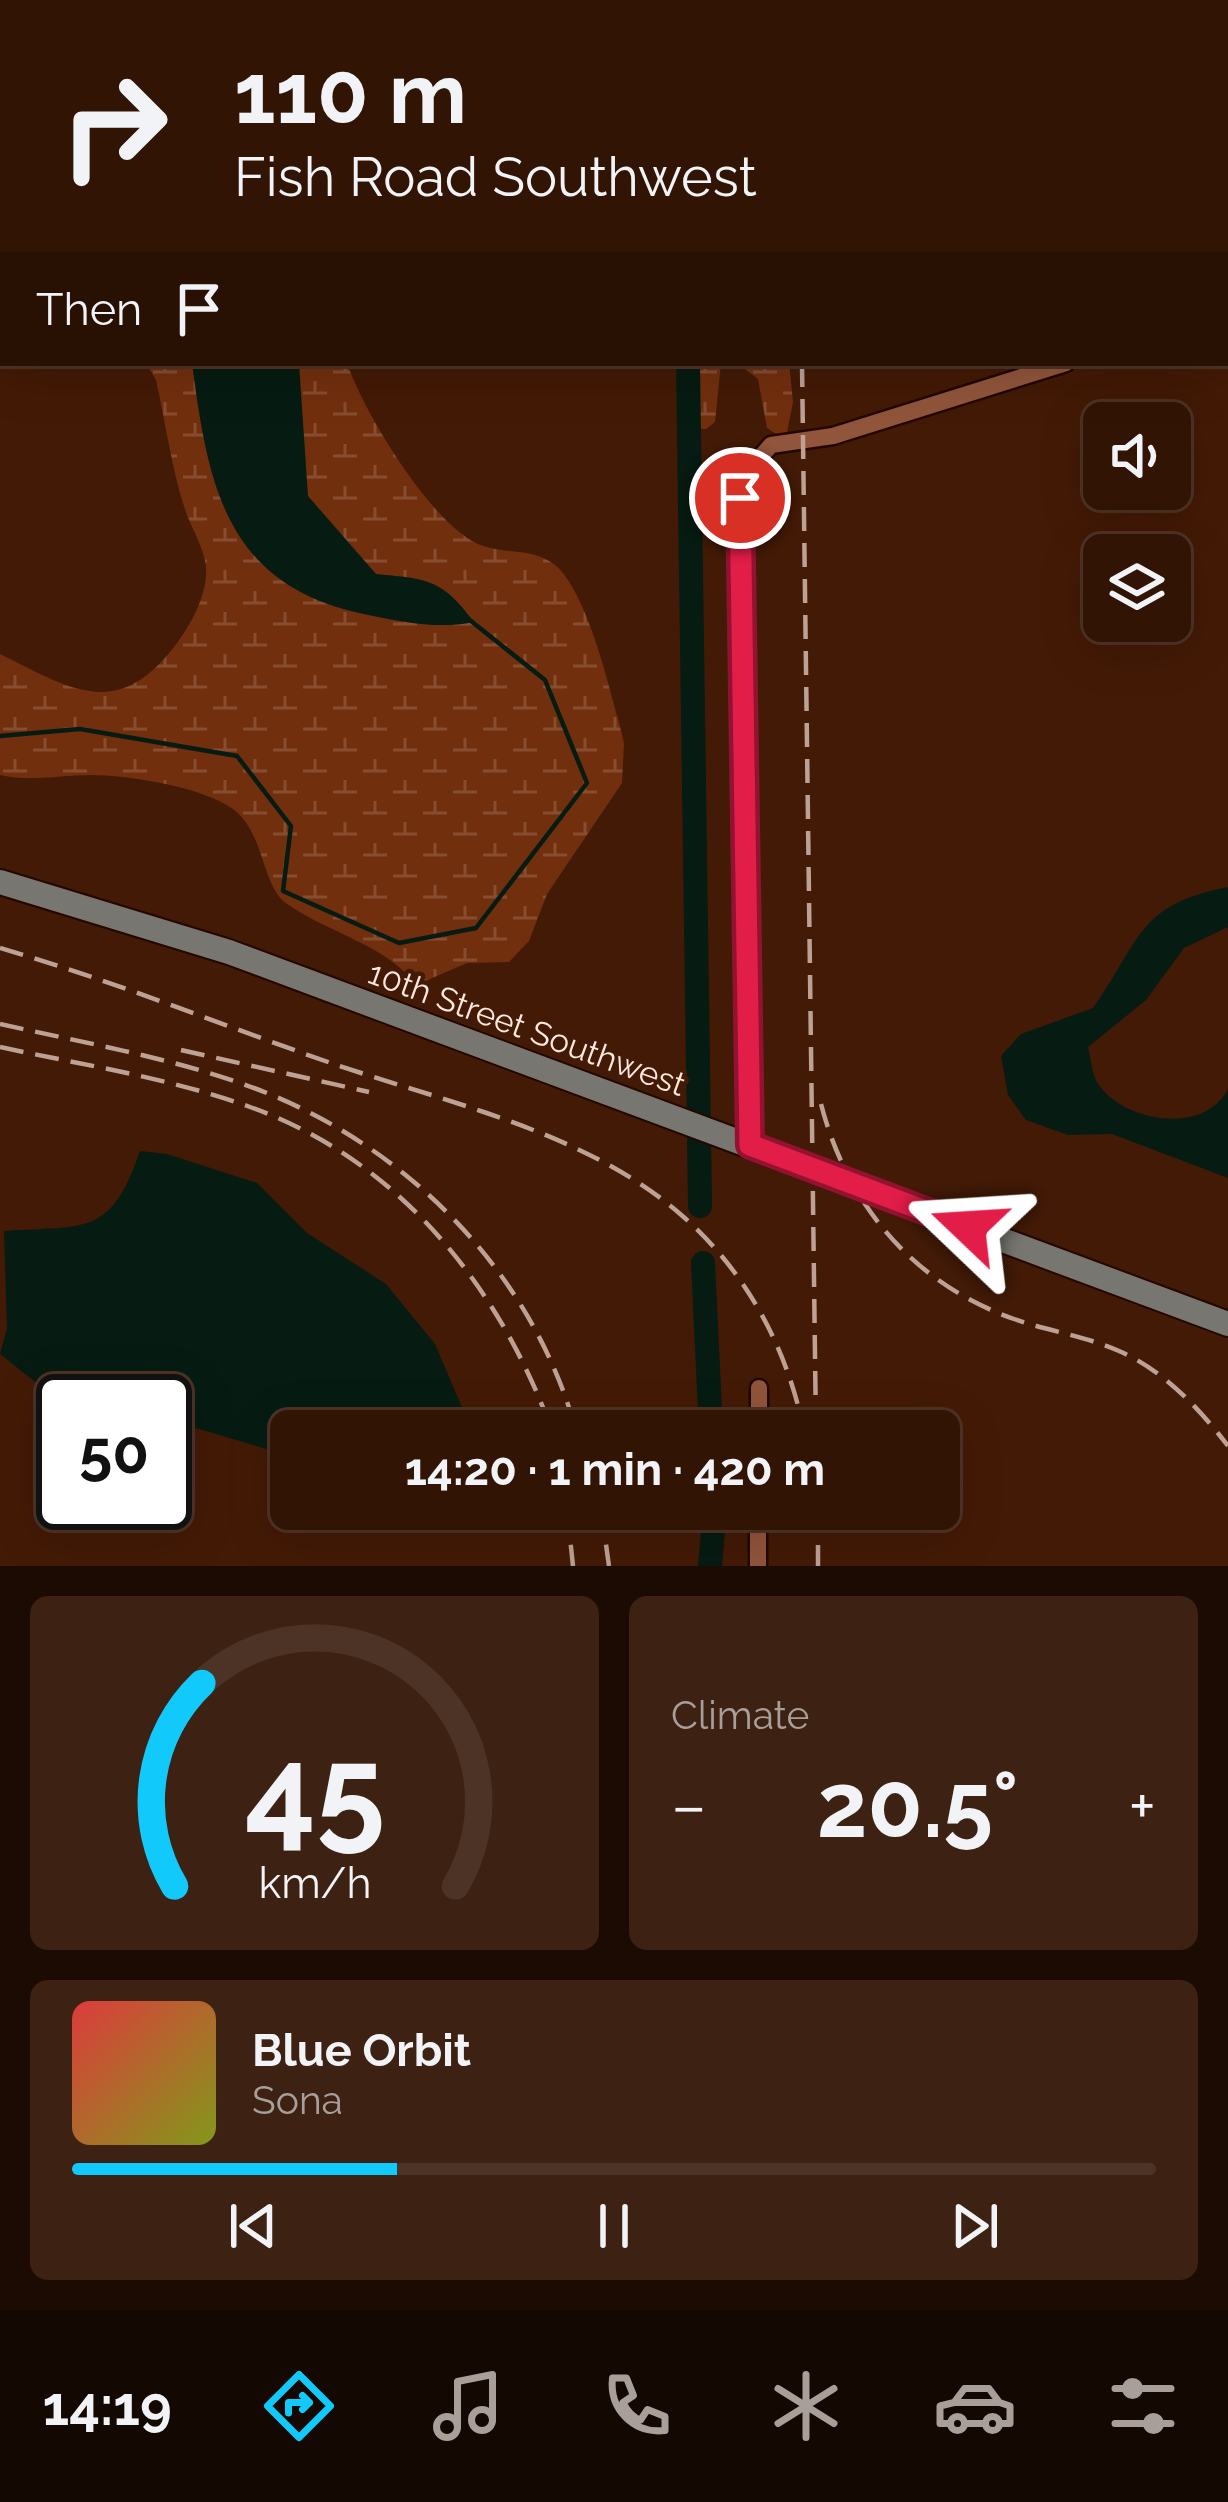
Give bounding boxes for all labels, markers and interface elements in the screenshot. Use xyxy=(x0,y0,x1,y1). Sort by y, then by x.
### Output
text: 110 m xyxy=(234,44,467,143)
icon: right xyxy=(36,48,192,204)
text: Fish Road Southwest xyxy=(234,145,757,209)
icon: arrive xyxy=(166,276,232,342)
text: Then xyxy=(36,283,142,336)
map controls xyxy=(1083,402,1191,642)
button: sound xyxy=(1083,402,1191,510)
pin xyxy=(689,447,791,549)
icon: arrive xyxy=(707,465,773,531)
button: layers xyxy=(1083,534,1191,642)
street label: 10th Street Southwest xyxy=(363,953,691,1104)
position arrow xyxy=(905,1164,1031,1290)
speed limit sign: 50 xyxy=(36,1374,192,1530)
text: 14:20 · 1 min · 420 m xyxy=(405,1443,825,1496)
text: Climate xyxy=(671,1692,809,1738)
text: 45 xyxy=(244,1718,385,1864)
text: 20.5° xyxy=(817,1752,1018,1858)
text: − xyxy=(671,1767,707,1844)
text: + xyxy=(1129,1767,1156,1844)
text: km/h xyxy=(258,1858,371,1908)
text: Blue Orbit xyxy=(252,2024,471,2077)
text: Sona xyxy=(252,2077,343,2123)
icon: previous xyxy=(220,2193,286,2259)
icon: pause xyxy=(581,2193,647,2259)
icon: next xyxy=(942,2193,1008,2259)
icon: directions xyxy=(257,2364,341,2448)
icon: music xyxy=(426,2364,510,2448)
icon: phone xyxy=(595,2364,679,2448)
icon: climate xyxy=(764,2364,848,2448)
icon: car xyxy=(933,2364,1017,2448)
icon: filters xyxy=(1101,2364,1185,2448)
text: 14:19 xyxy=(42,2374,172,2438)

